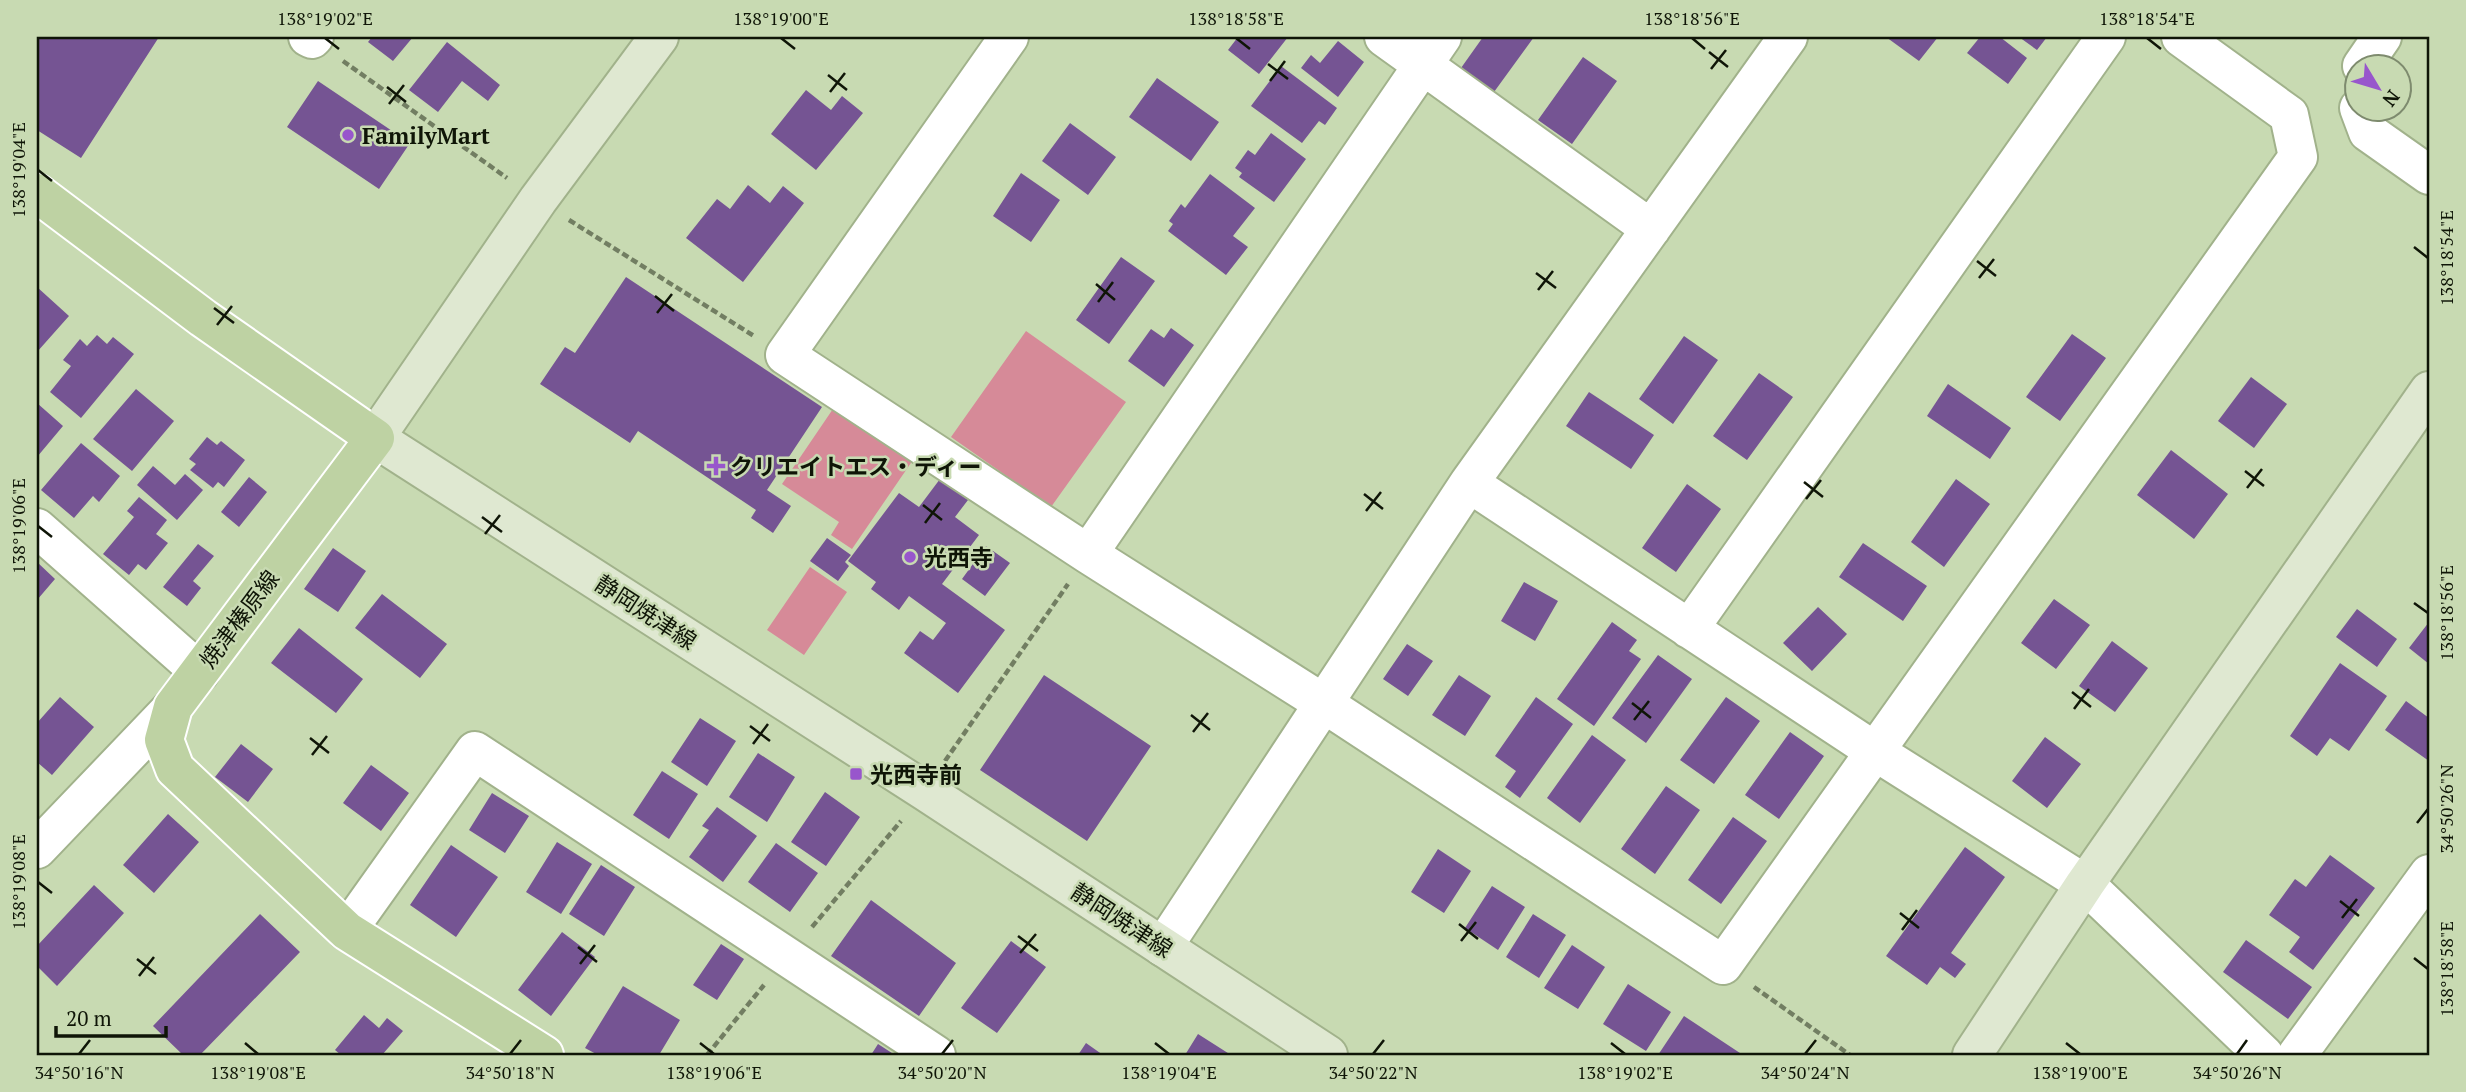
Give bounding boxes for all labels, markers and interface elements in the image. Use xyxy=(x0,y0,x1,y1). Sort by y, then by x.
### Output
text: 138°19'02"E xyxy=(277,6,373,30)
text: 138°19'00"E xyxy=(733,6,829,30)
text: 138°18'58"E xyxy=(1188,6,1284,30)
text: 138°18'56"E xyxy=(1644,6,1740,30)
text: 138°18'54"E xyxy=(2099,6,2195,30)
north arrow xyxy=(2344,52,2414,122)
text: N xyxy=(2377,85,2406,113)
place label: FamilyMart xyxy=(362,120,490,151)
text: 138°19'04"E xyxy=(6,122,30,218)
marker: FamilyMart xyxy=(340,127,356,143)
text: 138°18'54"E xyxy=(2434,210,2458,306)
place label: クリエイトエス・ディー xyxy=(730,451,981,482)
marker: クリエイトエス・ディー xyxy=(708,458,724,474)
text: 138°19'06"E xyxy=(6,478,30,574)
place label: 光西寺 xyxy=(924,542,993,573)
marker: 光西寺 xyxy=(902,549,918,565)
street label: 焼津榛原線 xyxy=(192,564,286,674)
text: 138°18'56"E xyxy=(2434,565,2458,661)
street label: 静岡焼津線 xyxy=(589,568,703,656)
place label: 光西寺前 xyxy=(870,759,962,790)
text: 34°50'26"N xyxy=(2434,764,2458,854)
marker: 光西寺前 xyxy=(848,766,864,782)
text: 138°19'08"E xyxy=(6,834,30,930)
street label: 静岡焼津線 xyxy=(1065,876,1179,964)
text: 138°18'58"E xyxy=(2434,921,2458,1017)
scale bar xyxy=(56,994,166,1038)
text: 20 m xyxy=(66,1004,112,1032)
text: 34°50'16"N xyxy=(34,1060,124,1084)
text: 138°19'08"E xyxy=(210,1060,306,1084)
text: 34°50'18"N xyxy=(465,1060,555,1084)
text: 138°19'06"E xyxy=(666,1060,762,1084)
text: 34°50'20"N xyxy=(897,1060,987,1084)
text: 138°19'04"E xyxy=(1121,1060,1217,1084)
text: 34°50'22"N xyxy=(1328,1060,1418,1084)
text: 138°19'02"E xyxy=(1577,1060,1673,1084)
text: 34°50'24"N xyxy=(1760,1060,1850,1084)
text: 138°19'00"E xyxy=(2032,1060,2128,1084)
text: 34°50'26"N xyxy=(2192,1060,2282,1084)

